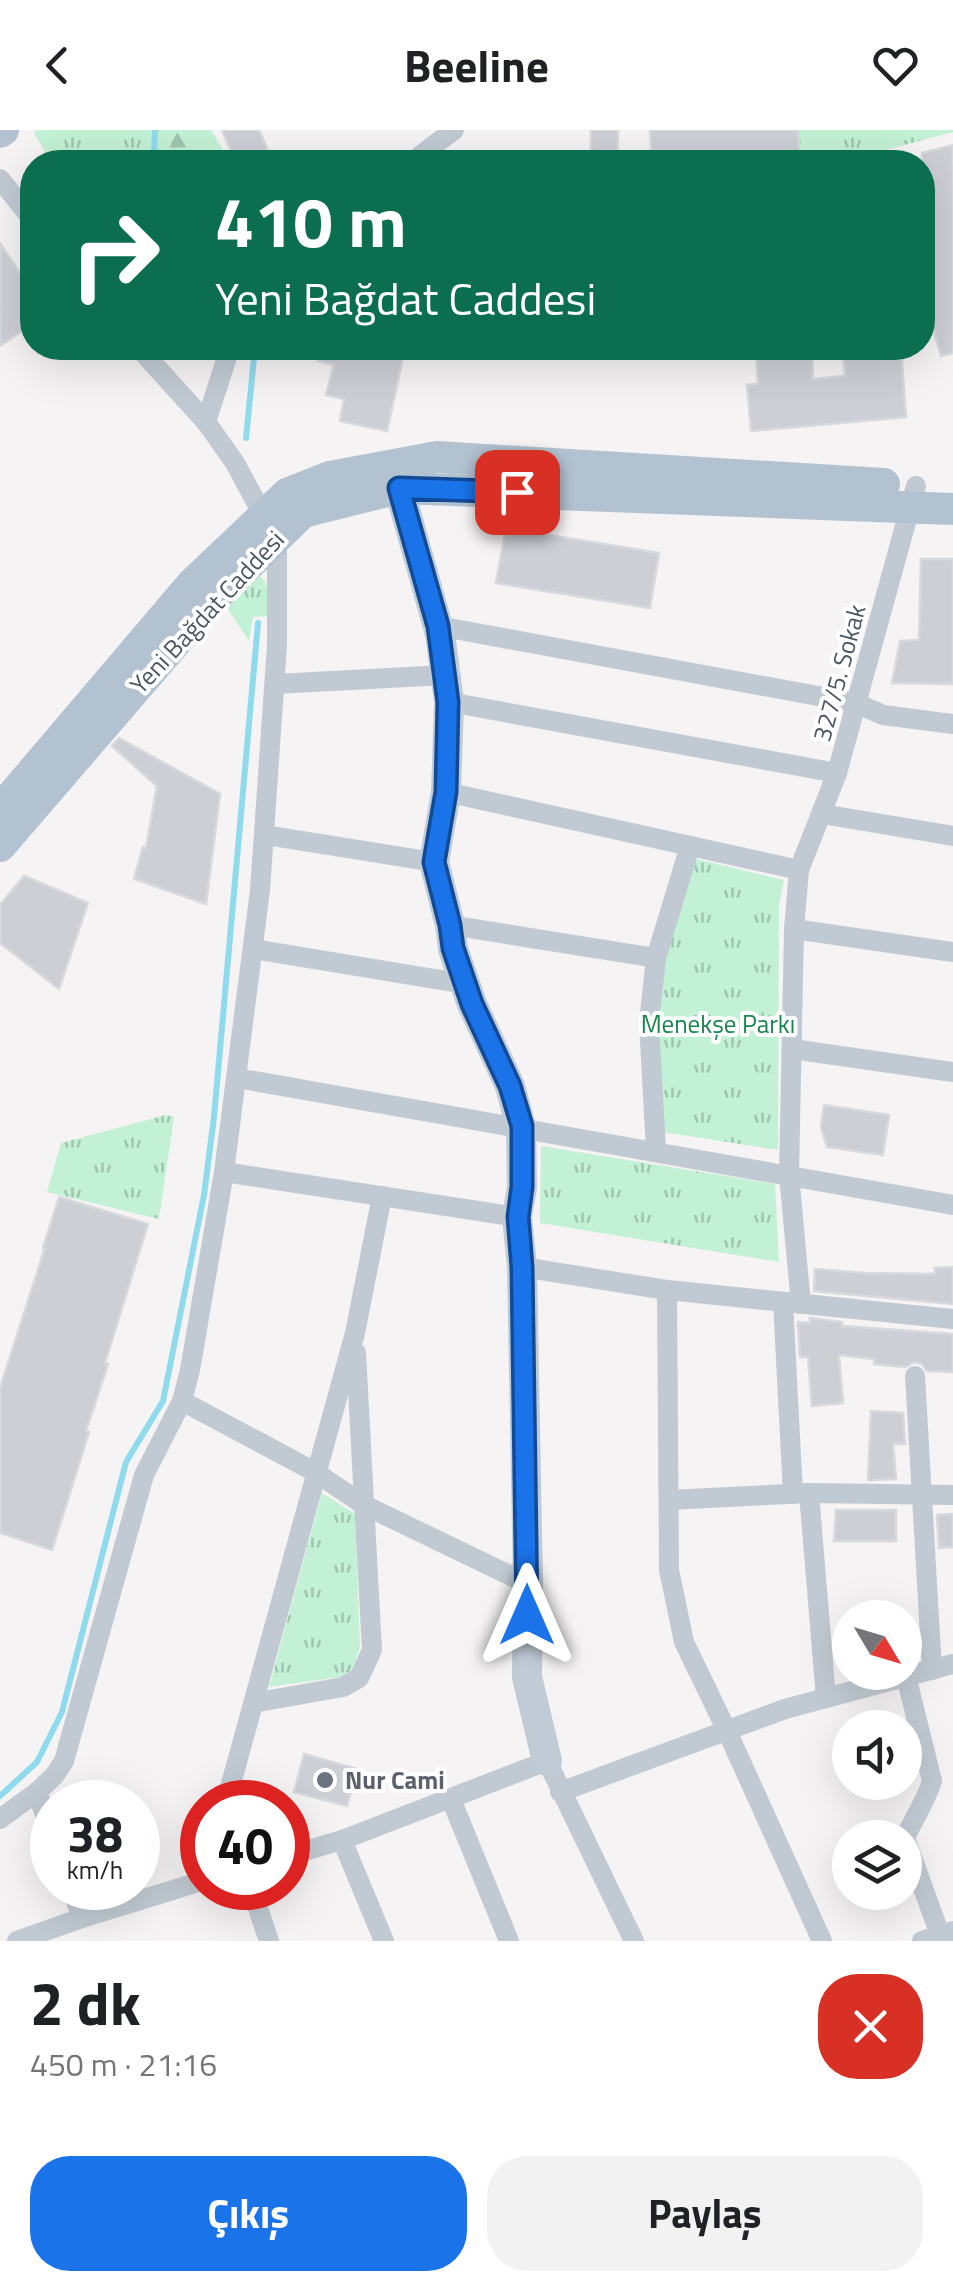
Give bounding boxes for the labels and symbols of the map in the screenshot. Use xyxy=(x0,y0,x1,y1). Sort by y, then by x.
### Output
pin xyxy=(475,450,560,535)
street label: Yeni Bağdat Caddesi xyxy=(121,522,293,702)
street label: 327/5. Sokak xyxy=(802,600,876,746)
park label: Menekşe Parkı xyxy=(641,1005,795,1043)
position arrow xyxy=(475,1563,579,1667)
north arrow xyxy=(832,1600,922,1690)
place label: Nur Cami xyxy=(345,1761,445,1799)
marker: Nur Cami xyxy=(314,1769,336,1791)
speed limit sign: 40 xyxy=(180,1780,310,1910)

